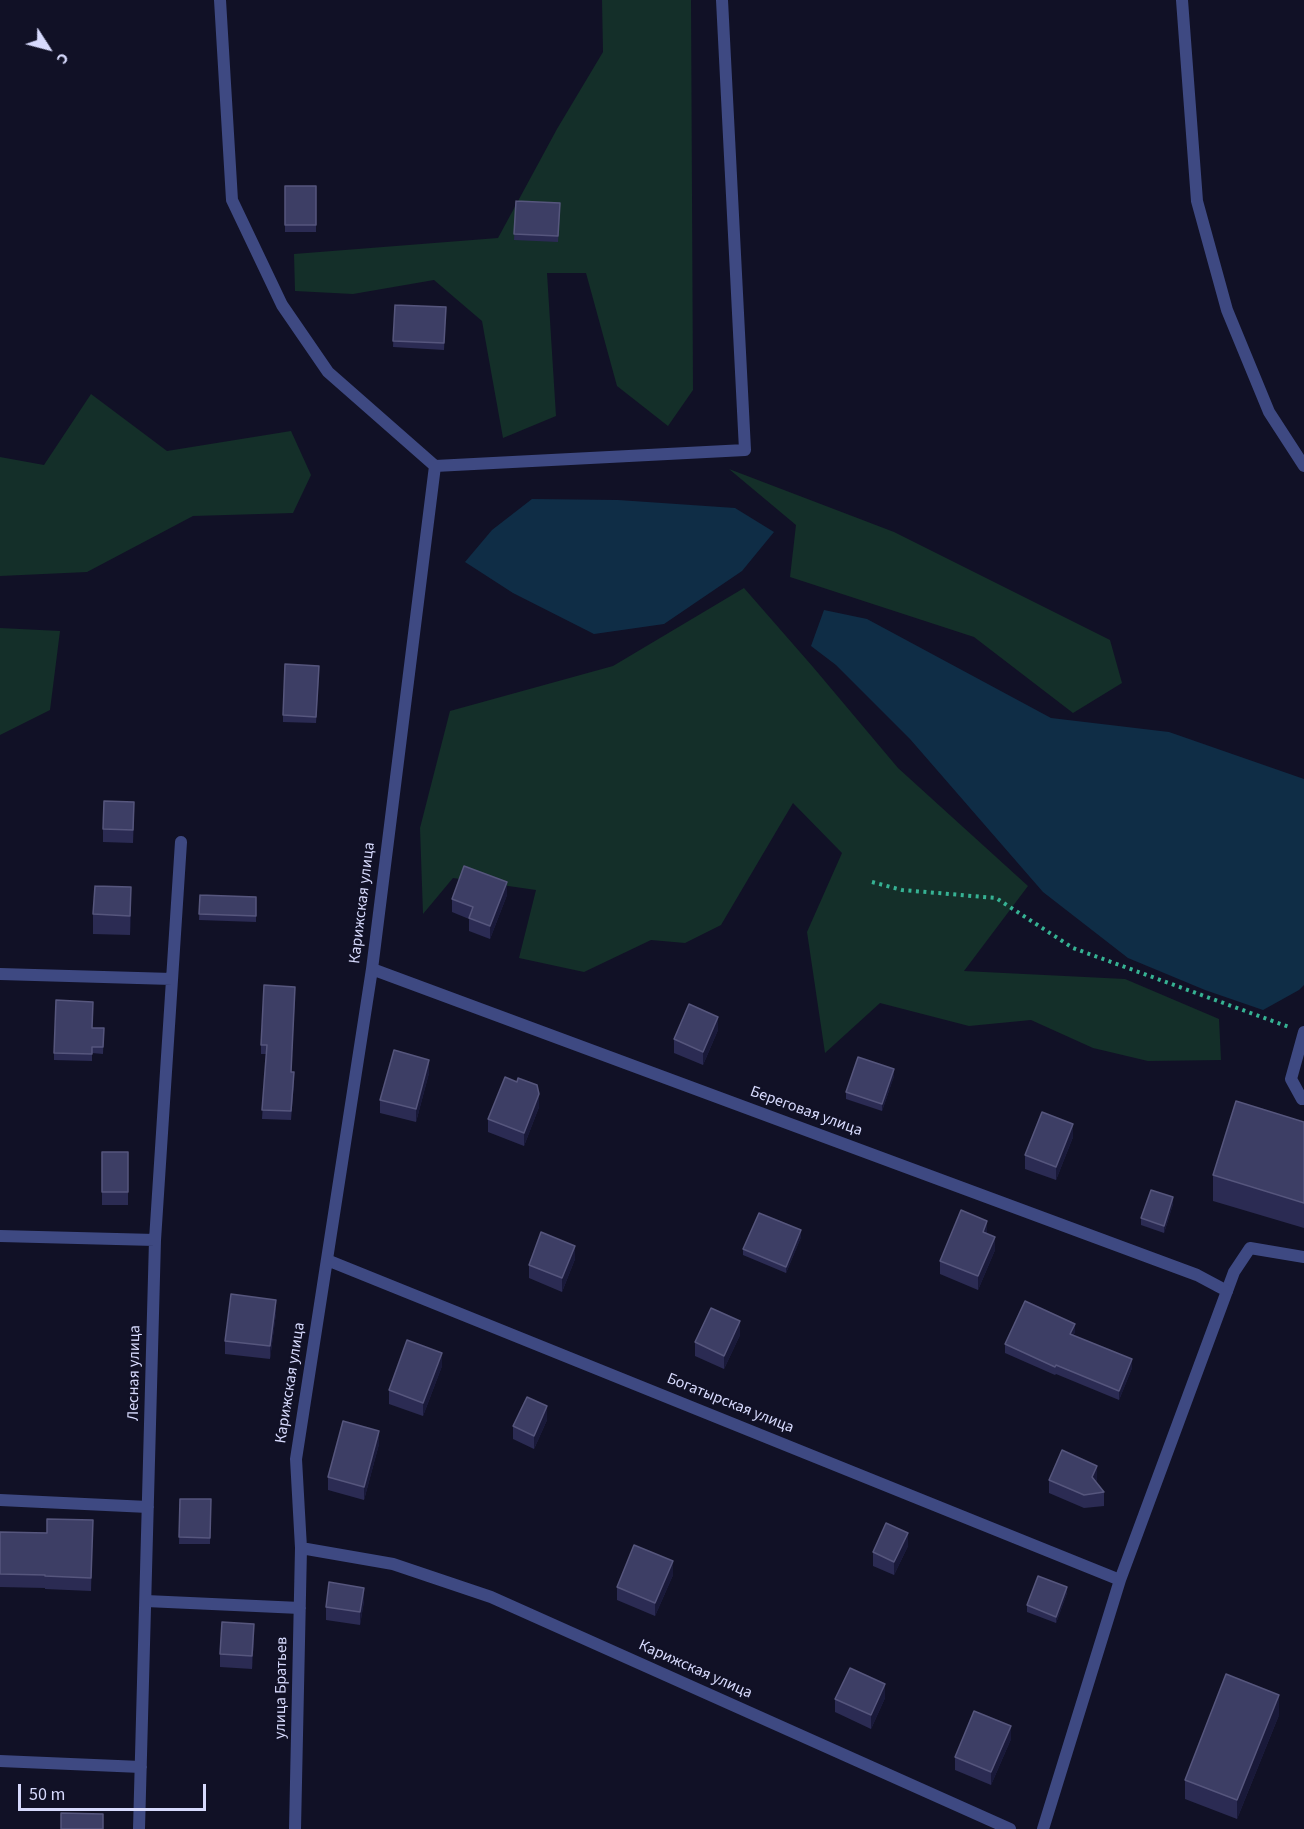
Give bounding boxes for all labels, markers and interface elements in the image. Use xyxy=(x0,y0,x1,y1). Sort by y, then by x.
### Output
north arrow xyxy=(18,18,78,78)
text: С xyxy=(51,48,74,69)
street label: Карижская улица xyxy=(346,841,380,965)
street label: Береговая улица xyxy=(747,1083,865,1141)
street label: Карижская улица xyxy=(272,1321,310,1445)
street label: Лесная улица xyxy=(125,1325,145,1421)
street label: Богатырская улица xyxy=(664,1370,796,1438)
street label: Карижская улица xyxy=(635,1636,755,1704)
street label: улица Братьев xyxy=(272,1637,292,1739)
scale bar xyxy=(21,1772,208,1810)
text: 50 m xyxy=(29,1782,65,1807)

